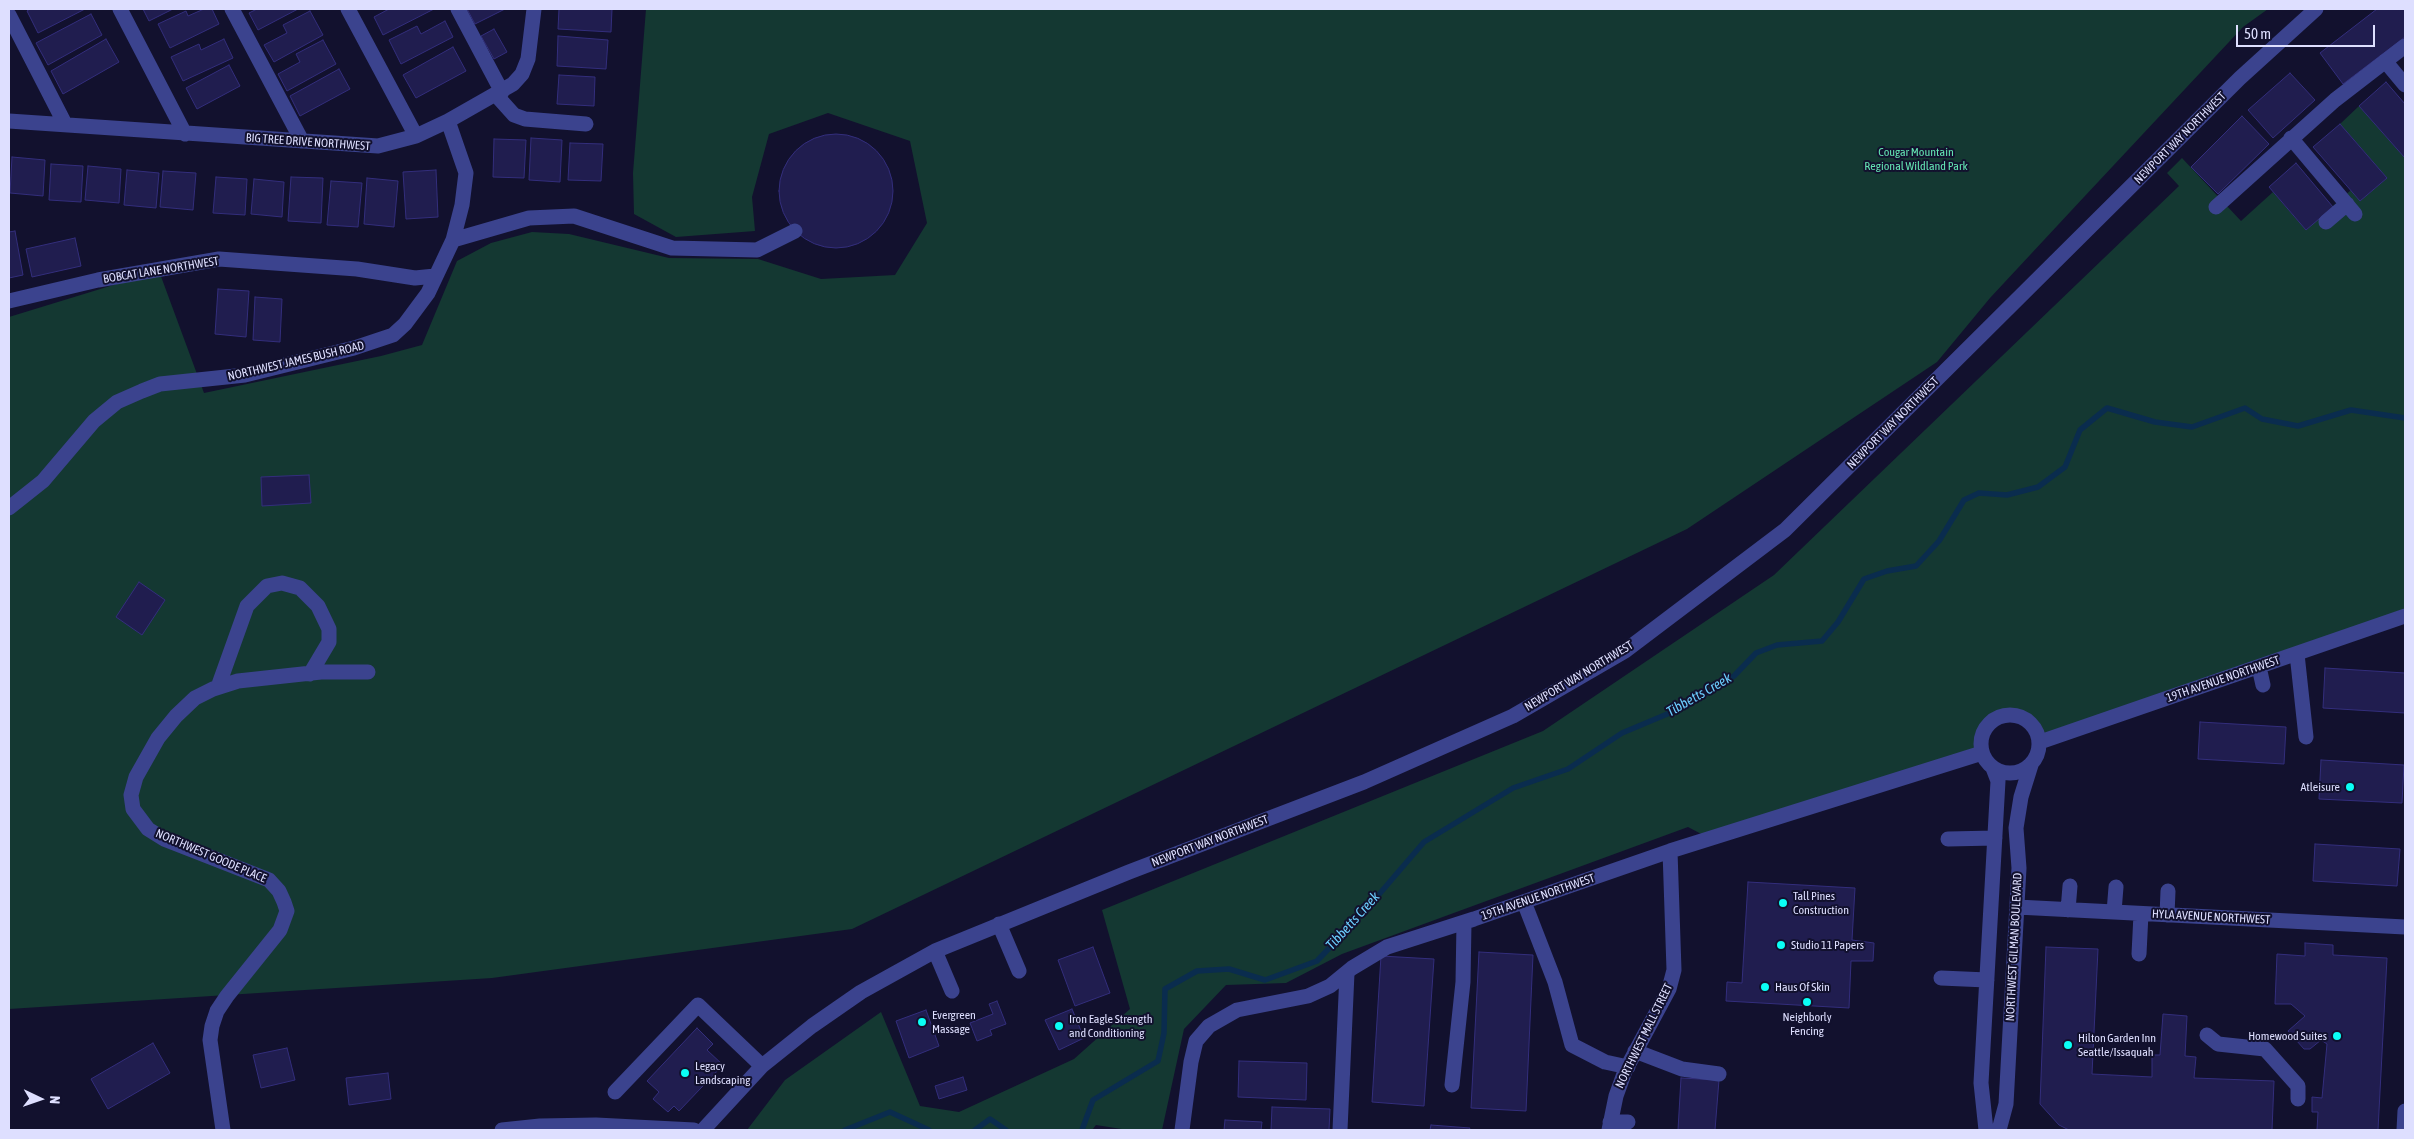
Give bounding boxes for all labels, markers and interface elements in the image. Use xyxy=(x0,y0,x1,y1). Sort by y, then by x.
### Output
scale bar xyxy=(2239,15,2378,47)
text: 50 m xyxy=(2244,25,2271,42)
street label: NEWPORT WAY NORTHWEST xyxy=(2131,89,2229,187)
street label: BIG TREE DRIVE NORTHWEST xyxy=(245,130,371,154)
park label: Cougar Mountain Regional Wildland Park xyxy=(1864,145,1968,173)
street label: BOBCAT LANE NORTHWEST xyxy=(102,254,220,286)
street label: NORTHWEST JAMES BUSH ROAD xyxy=(226,338,366,384)
street label: NEWPORT WAY NORTHWEST xyxy=(1844,374,1942,472)
street label: NEWPORT WAY NORTHWEST xyxy=(1522,638,1636,714)
street label: 19TH AVENUE NORTHWEST xyxy=(2164,653,2282,705)
water label: Tibbetts Creek xyxy=(1664,670,1734,720)
place label: Atleisure xyxy=(2300,780,2340,794)
marker: Atleisure xyxy=(2344,781,2356,793)
street label: NEWPORT WAY NORTHWEST xyxy=(1150,812,1270,870)
street label: NORTHWEST GOODE PLACE xyxy=(153,826,269,886)
street label: 19TH AVENUE NORTHWEST xyxy=(1479,871,1597,923)
street label: NORTHWEST GILMAN BOULEVARD xyxy=(2003,872,2025,1022)
water label: Tibbetts Creek xyxy=(1323,889,1383,953)
place label: Tall Pines Construction xyxy=(1793,889,1849,917)
marker: Tall Pines Construction xyxy=(1777,897,1789,909)
street label: HYLA AVENUE NORTHWEST xyxy=(2151,907,2271,927)
place label: Studio 11 Papers xyxy=(1791,938,1864,952)
marker: Studio 11 Papers xyxy=(1775,939,1787,951)
place label: Haus Of Skin xyxy=(1775,980,1830,994)
street label: NORTHWEST MALL STREET xyxy=(1612,981,1676,1091)
marker: Haus Of Skin xyxy=(1759,981,1771,993)
marker: Neighborly Fencing xyxy=(1801,996,1813,1008)
place label: Evergreen Massage xyxy=(932,1008,976,1036)
place label: Neighborly Fencing xyxy=(1782,1010,1832,1038)
place label: Iron Eagle Strength and Conditioning xyxy=(1069,1012,1152,1040)
marker: Evergreen Massage xyxy=(916,1016,928,1028)
marker: Iron Eagle Strength and Conditioning xyxy=(1053,1020,1065,1032)
place label: Homewood Suites xyxy=(2248,1029,2327,1043)
marker: Homewood Suites xyxy=(2331,1030,2343,1042)
place label: Hilton Garden Inn Seattle/Issaquah xyxy=(2078,1031,2156,1059)
marker: Hilton Garden Inn Seattle/Issaquah xyxy=(2062,1039,2074,1051)
place label: Legacy Landscaping xyxy=(695,1059,750,1087)
marker: Legacy Landscaping xyxy=(679,1067,691,1079)
north arrow xyxy=(15,1074,65,1124)
text: N xyxy=(47,1095,63,1104)

